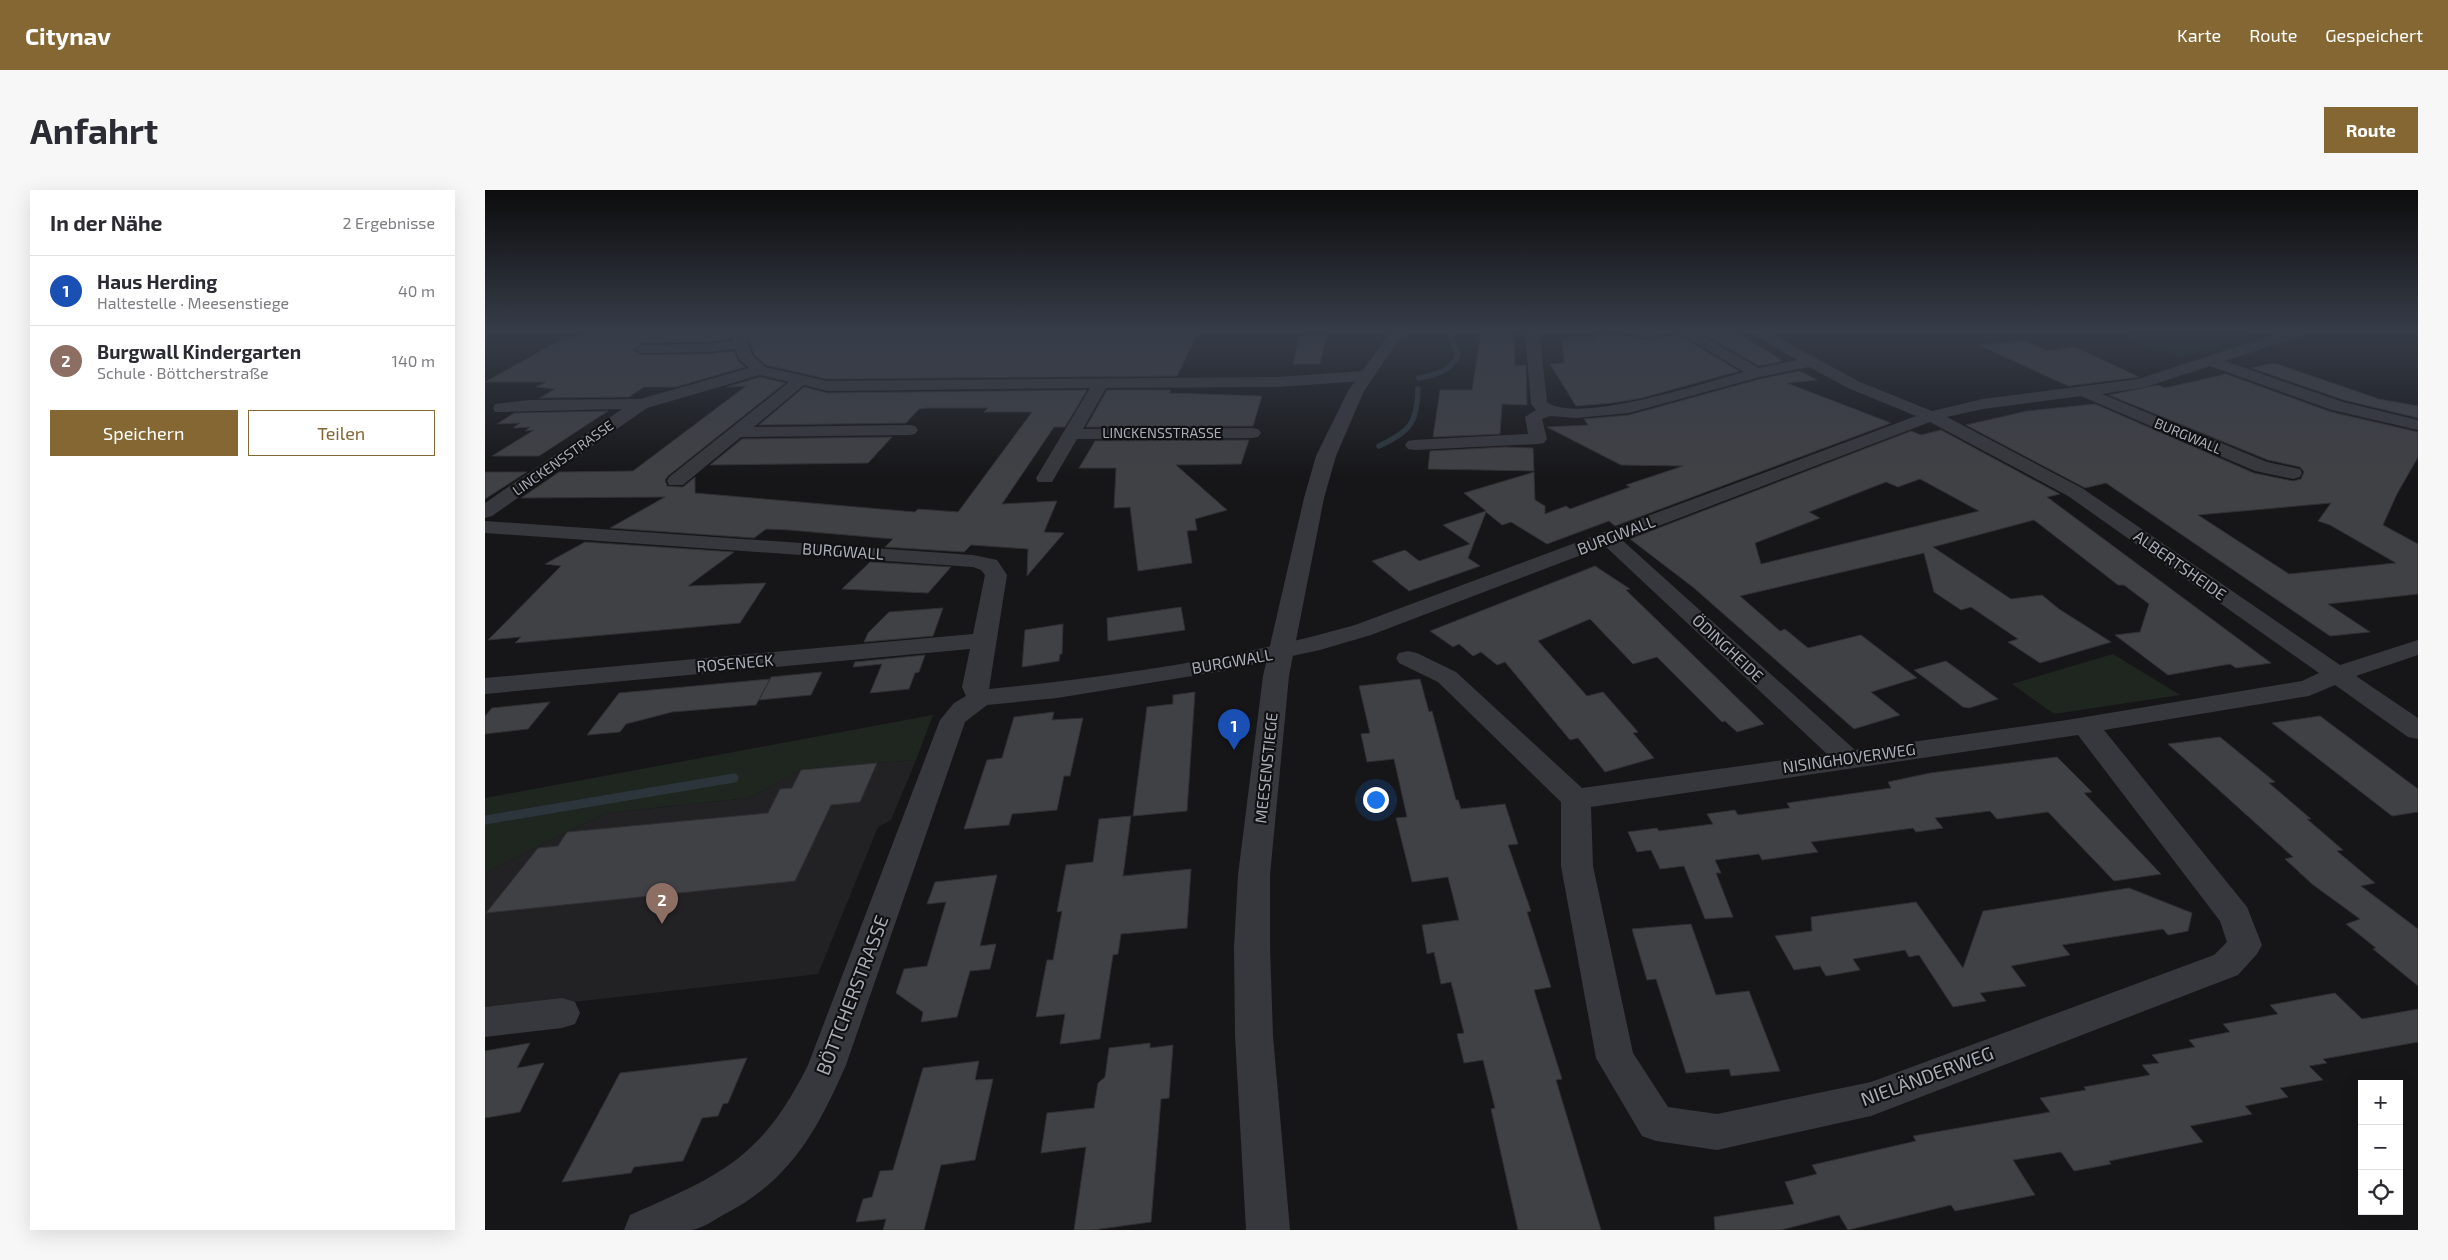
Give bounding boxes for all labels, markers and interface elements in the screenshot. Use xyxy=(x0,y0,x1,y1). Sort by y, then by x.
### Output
text: Citynav xyxy=(25,21,111,50)
text: Karte xyxy=(2177,24,2221,46)
text: Route xyxy=(2249,24,2297,46)
text: Gespeichert xyxy=(2325,24,2423,46)
button: Route xyxy=(2324,107,2418,153)
text: Anfahrt xyxy=(30,109,158,151)
text: In der Nähe xyxy=(50,210,162,235)
text: 2 Ergebnisse xyxy=(342,213,435,232)
text: Haus Herding xyxy=(97,270,217,293)
text: 1 xyxy=(63,281,69,300)
text: 40 m xyxy=(398,281,435,300)
text: Haltestelle · Meesenstiege xyxy=(97,293,289,312)
text: Burgwall Kindergarten xyxy=(97,340,301,363)
text: 2 xyxy=(61,351,71,370)
text: 140 m xyxy=(392,351,435,370)
text: Schule · Böttcherstraße xyxy=(97,363,269,382)
button: Speichern xyxy=(50,410,238,456)
button: Teilen xyxy=(248,410,435,456)
street label: BURGWALL xyxy=(2152,414,2224,457)
street label: LINCKENSSTRASSE xyxy=(509,416,617,499)
street label: LINCKENSSTRASSE xyxy=(1102,424,1222,441)
street label: BURGWALL xyxy=(1574,511,1657,558)
street label: ALBERTSHEIDE xyxy=(2130,526,2230,604)
street label: BURGWALL xyxy=(802,538,884,563)
street label: ÖDINGHEIDE xyxy=(1689,610,1768,685)
street label: BURGWALL xyxy=(1190,644,1274,677)
street label: ROSENECK xyxy=(696,650,775,675)
pin: 1 xyxy=(1218,709,1250,750)
street label: MEESENSTIEGE xyxy=(1250,711,1281,824)
street label: NISINGHOVERWEG xyxy=(1781,739,1917,776)
your location xyxy=(1363,787,1389,813)
pin: 2 xyxy=(646,883,678,924)
street label: BÖTTCHERSTRASSE xyxy=(810,912,893,1078)
street label: NIELÄNDERWEG xyxy=(1857,1041,1996,1110)
map controls xyxy=(2358,1080,2403,1215)
button: + xyxy=(2358,1080,2403,1125)
button: − xyxy=(2358,1125,2403,1170)
button: locate xyxy=(2358,1170,2403,1215)

